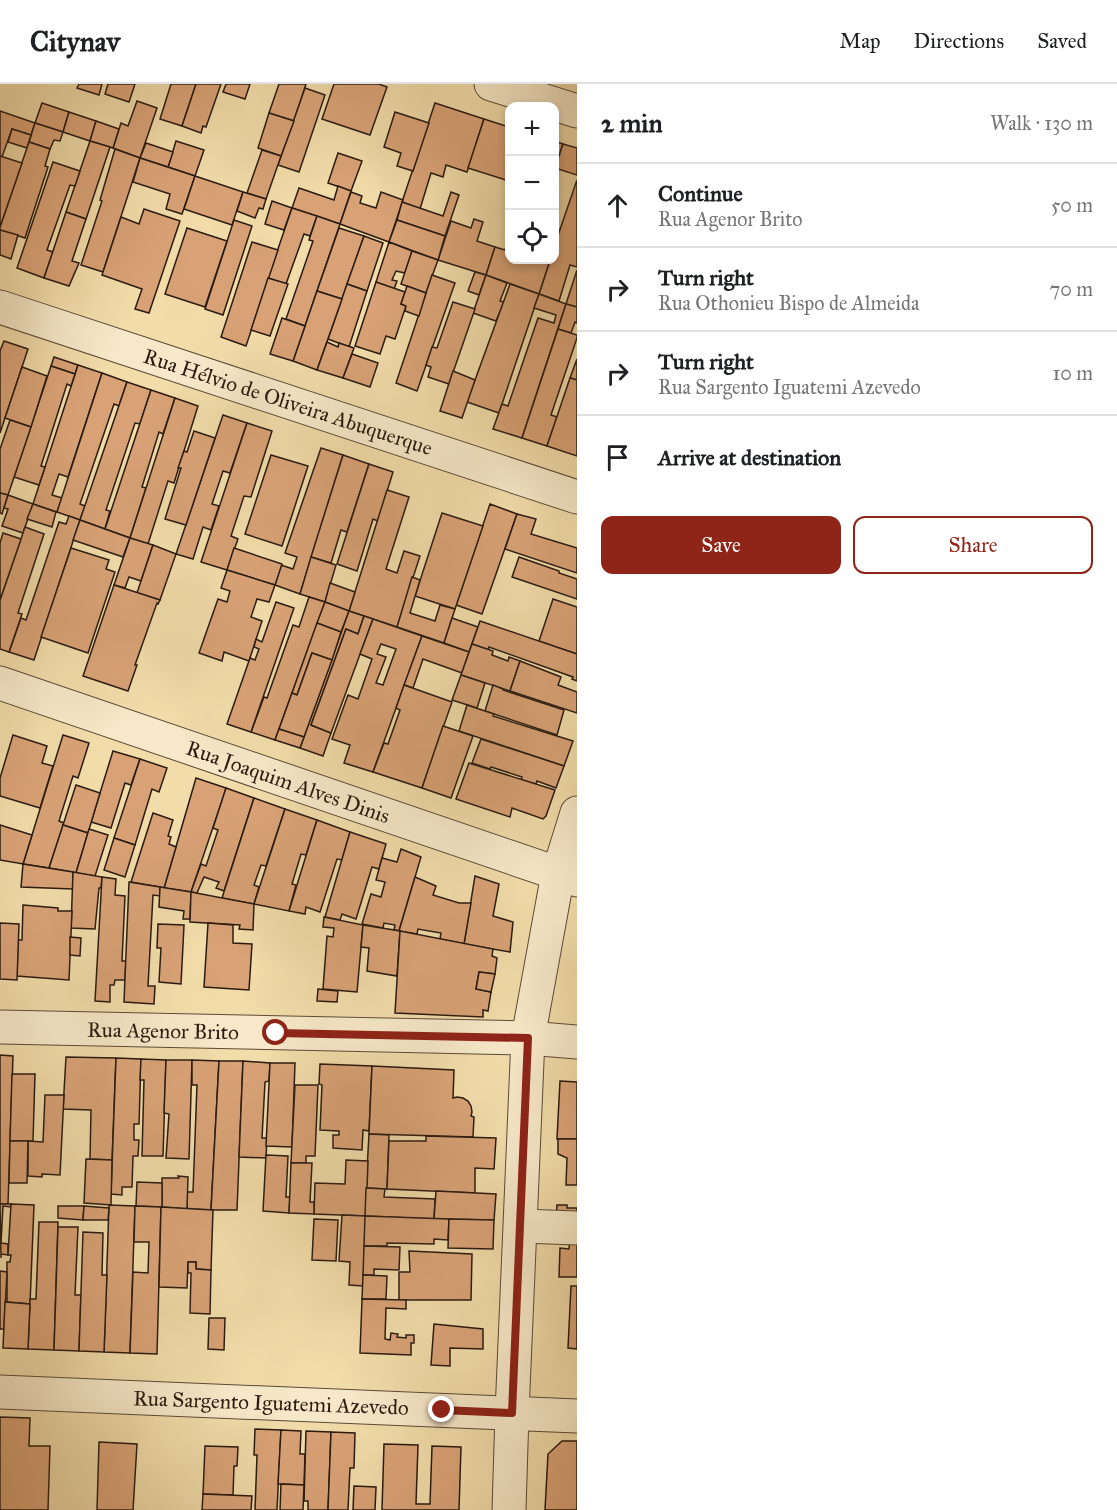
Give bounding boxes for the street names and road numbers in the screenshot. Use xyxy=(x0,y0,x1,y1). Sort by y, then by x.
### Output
street label: Rua Hélvio de Oliveira Abuquerque xyxy=(140,343,436,461)
street label: Rua Joaquim Alves Dinis xyxy=(183,735,393,829)
street label: Rua Agenor Brito xyxy=(87,1017,239,1045)
street label: Rua Sargento Iguatemi Azevedo xyxy=(133,1385,410,1421)

